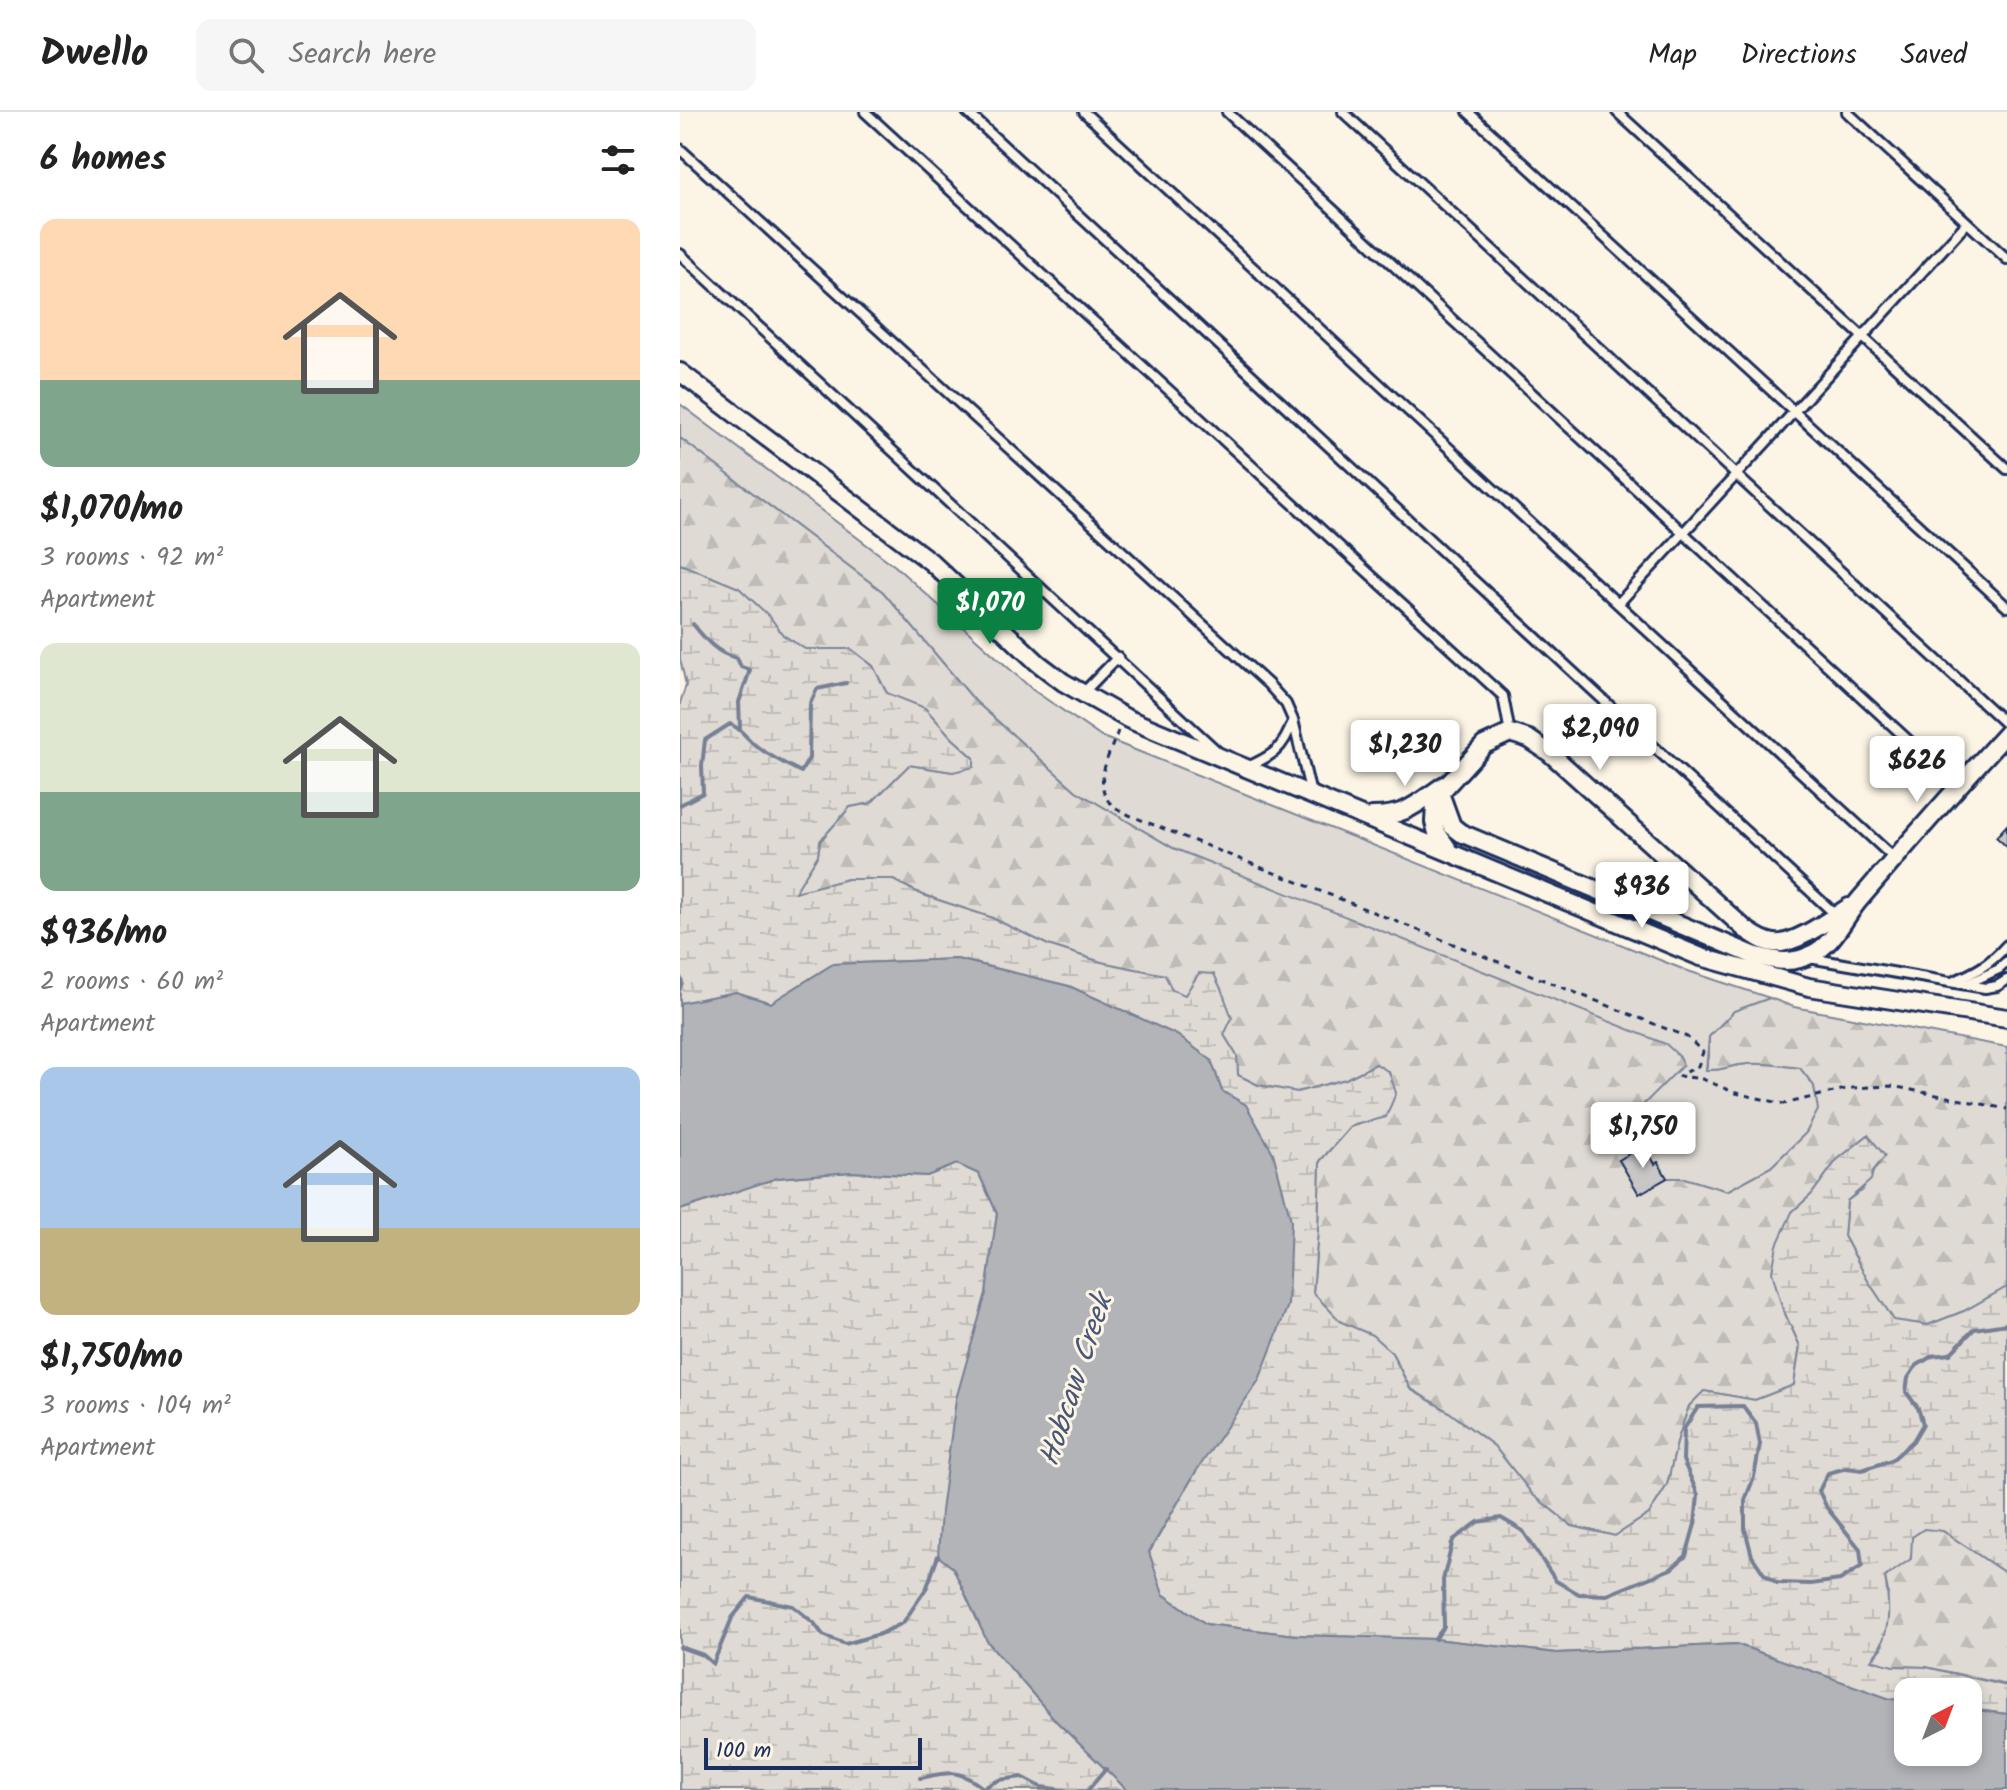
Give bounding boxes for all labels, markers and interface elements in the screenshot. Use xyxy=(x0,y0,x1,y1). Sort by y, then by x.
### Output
search box xyxy=(196,19,756,91)
text: Dwello xyxy=(40,25,148,85)
text: Search here xyxy=(288,31,436,79)
icon: search xyxy=(224,33,268,77)
text: Map xyxy=(1648,33,1697,78)
text: Directions xyxy=(1741,33,1857,78)
text: Saved xyxy=(1901,33,1967,78)
text: 6 homes xyxy=(40,133,166,187)
icon: filters xyxy=(596,138,640,182)
icon: home xyxy=(268,271,412,415)
text: $1,070/mo xyxy=(40,483,183,537)
text: 3 rooms · 92 m² xyxy=(40,537,223,579)
pin: $1,070 xyxy=(925,578,1055,646)
text: Apartment xyxy=(40,579,155,621)
text: $1,070 xyxy=(955,583,1025,625)
icon: home xyxy=(268,695,412,839)
pin: $2,090 xyxy=(1535,704,1665,772)
text: $2,090 xyxy=(1561,709,1639,751)
pin: $1,230 xyxy=(1340,720,1470,788)
text: $1,230 xyxy=(1369,725,1441,767)
pin: $626 xyxy=(1870,736,1964,804)
text: $626 xyxy=(1888,741,1946,783)
pin: $936 xyxy=(1595,862,1689,930)
text: $936 xyxy=(1614,867,1670,909)
text: $936/mo xyxy=(40,907,167,961)
text: 2 rooms · 60 m² xyxy=(40,961,223,1003)
text: Apartment xyxy=(40,1003,155,1045)
pin: $1,750 xyxy=(1578,1102,1708,1170)
text: $1,750 xyxy=(1609,1107,1677,1149)
icon: home xyxy=(268,1119,412,1263)
water label: Hobcaw Creek xyxy=(1027,1285,1128,1473)
text: $1,750/mo xyxy=(40,1331,183,1385)
text: 3 rooms · 104 m² xyxy=(40,1385,231,1427)
text: Apartment xyxy=(40,1427,155,1469)
north arrow xyxy=(1894,1678,1982,1766)
map controls xyxy=(1894,1678,1982,1766)
scale bar xyxy=(704,1734,922,1770)
text: 100 m xyxy=(716,1734,771,1769)

